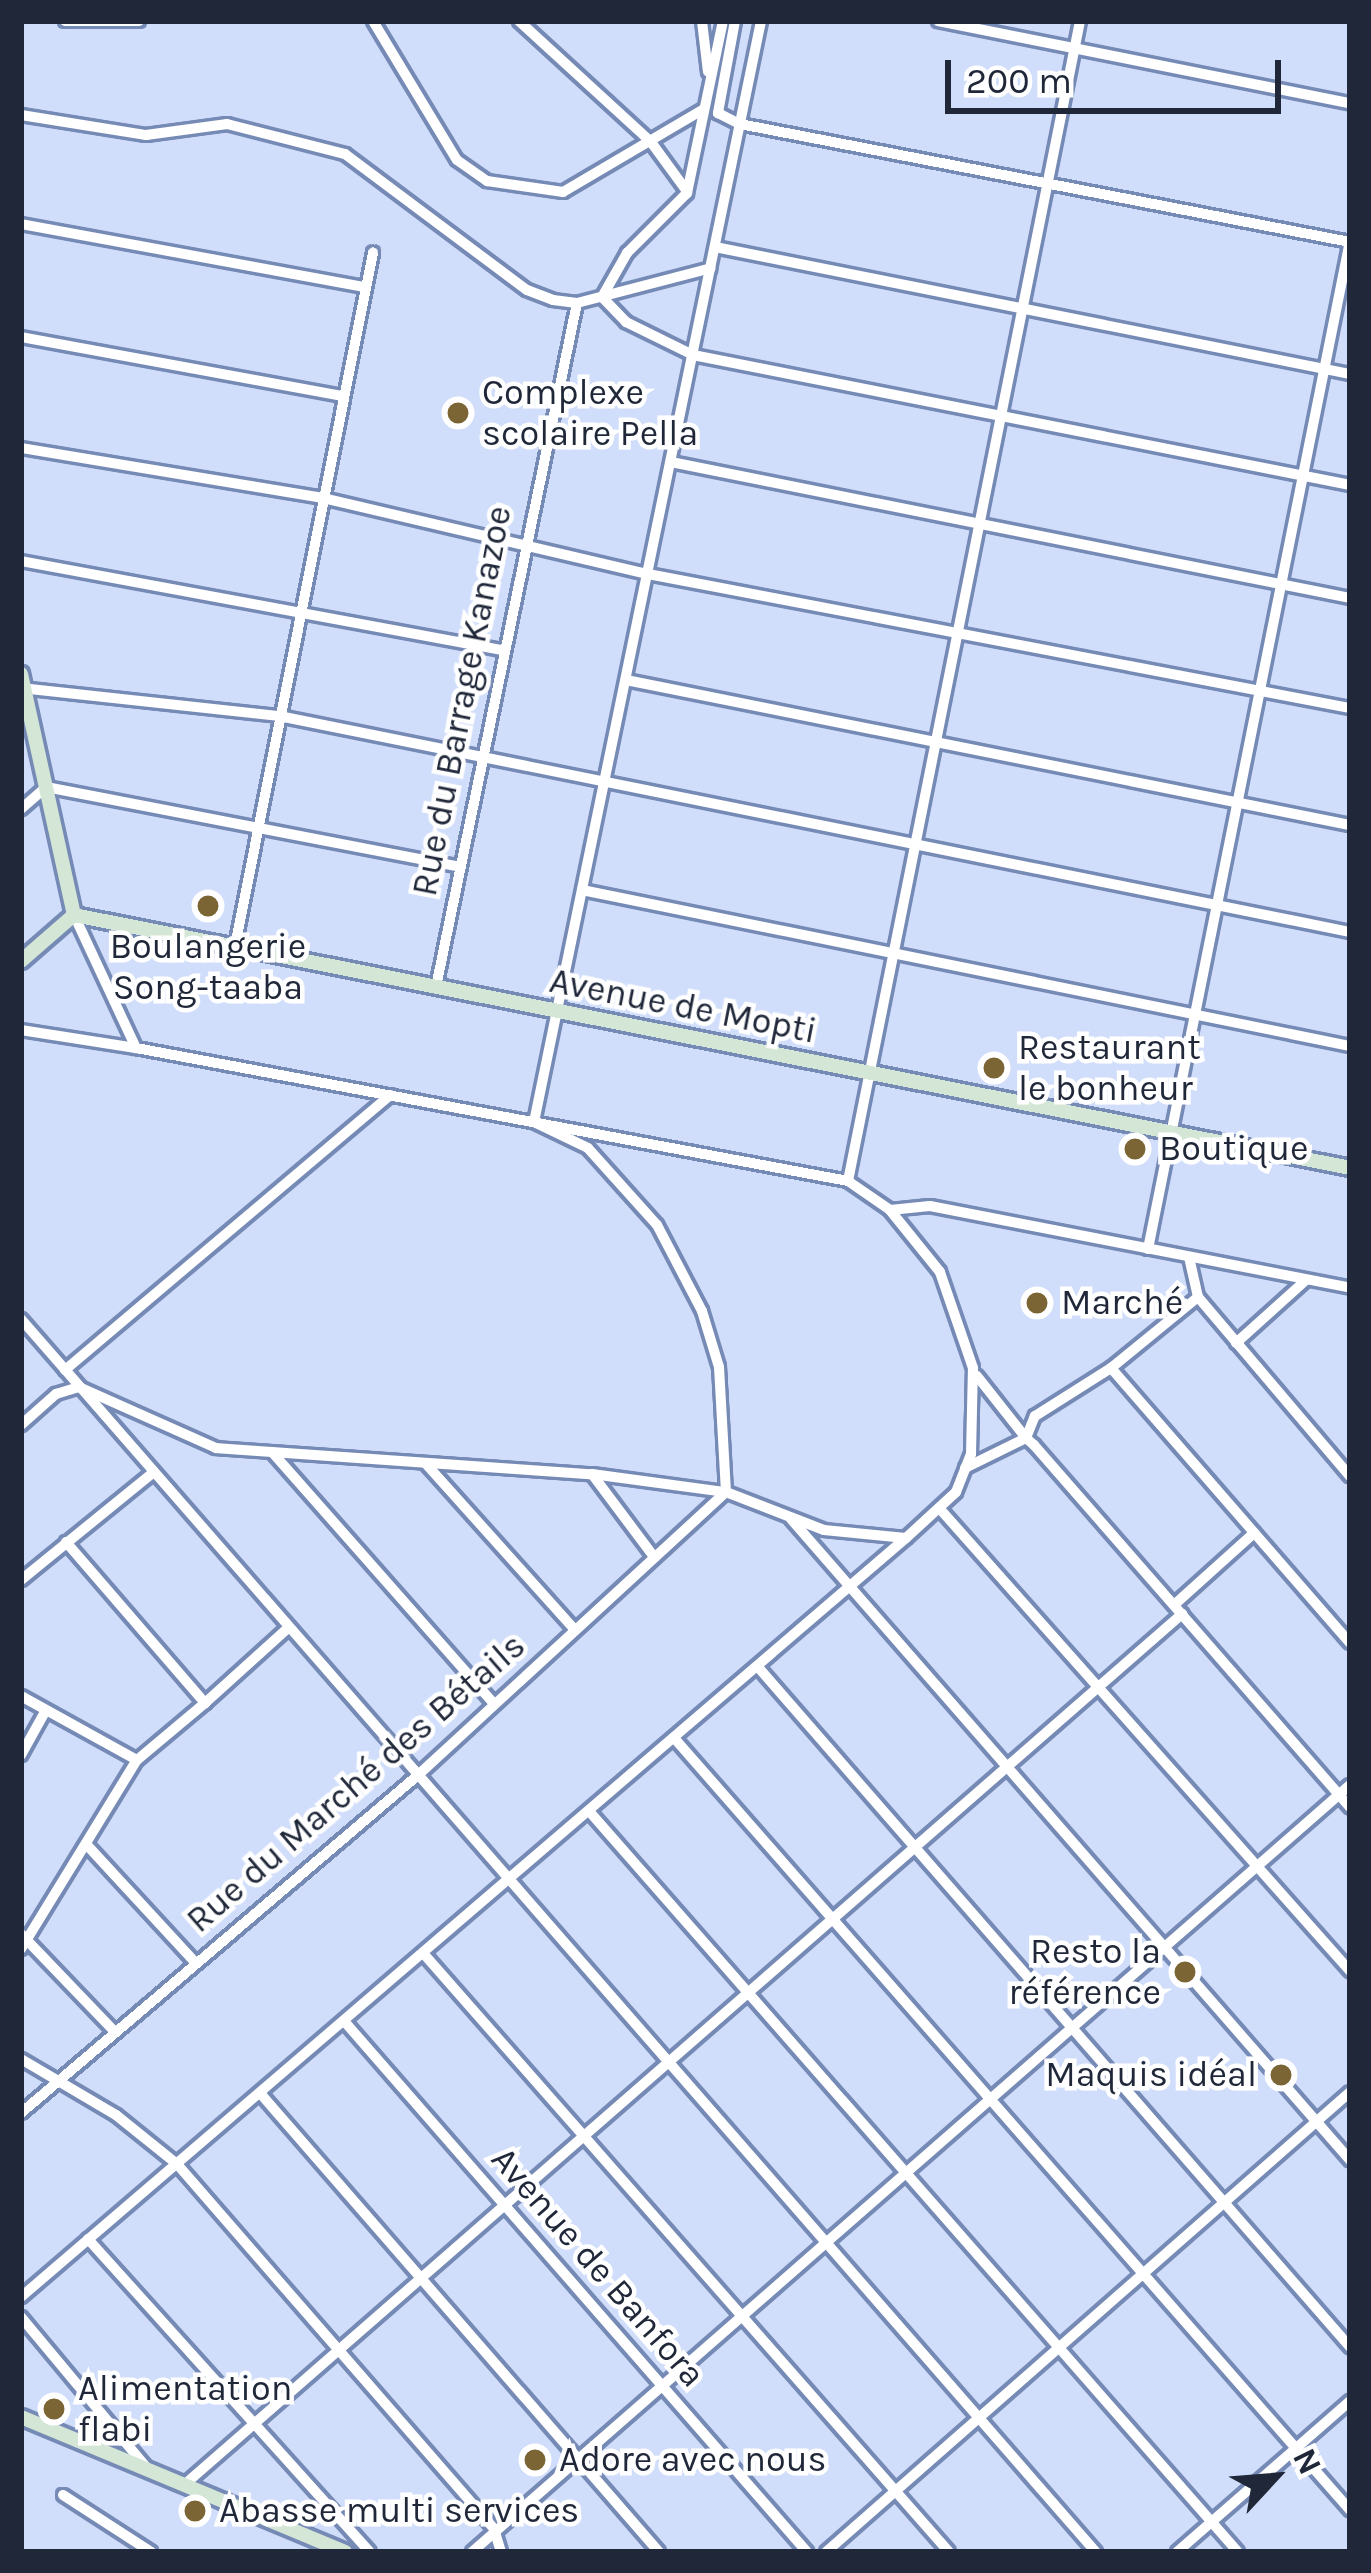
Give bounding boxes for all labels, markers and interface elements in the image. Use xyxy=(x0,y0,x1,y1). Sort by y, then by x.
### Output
scale bar xyxy=(951,36,1287,110)
text: 200 m xyxy=(966,60,1072,102)
place label: Complexe scolaire Pella xyxy=(482,370,698,455)
marker: Complexe scolaire Pella xyxy=(445,400,471,426)
street label: Rue du Barrage Kanazoe xyxy=(403,502,521,900)
marker: Boulangerie Song-taaba xyxy=(195,893,221,919)
place label: Boulangerie Song-taaba xyxy=(110,924,306,1009)
street label: Avenue de Mopti xyxy=(546,959,820,1053)
place label: Restaurant le bonheur xyxy=(1018,1025,1201,1110)
marker: Restaurant le bonheur xyxy=(981,1055,1007,1081)
place label: Boutique xyxy=(1159,1127,1308,1171)
marker: Boutique xyxy=(1122,1136,1148,1162)
place label: Marché xyxy=(1061,1281,1183,1325)
marker: Marché xyxy=(1024,1290,1050,1316)
street label: Rue du Marché des Bétails xyxy=(178,1624,534,1942)
place label: Resto la référence xyxy=(1008,1929,1161,2014)
marker: Resto la référence xyxy=(1172,1959,1198,1985)
place label: Maquis idéal xyxy=(1045,2053,1257,2097)
marker: Maquis idéal xyxy=(1268,2062,1294,2088)
street label: Avenue de Banfora xyxy=(482,2138,714,2396)
place label: Alimentation flabi xyxy=(78,2366,292,2451)
marker: Alimentation flabi xyxy=(41,2396,67,2422)
north arrow xyxy=(1215,2417,1335,2537)
place label: Adore avec nous xyxy=(559,2438,826,2482)
text: N xyxy=(1285,2442,1330,2480)
marker: Adore avec nous xyxy=(522,2447,548,2473)
place label: Abasse multi services xyxy=(219,2489,579,2533)
marker: Abasse multi services xyxy=(182,2498,208,2524)

